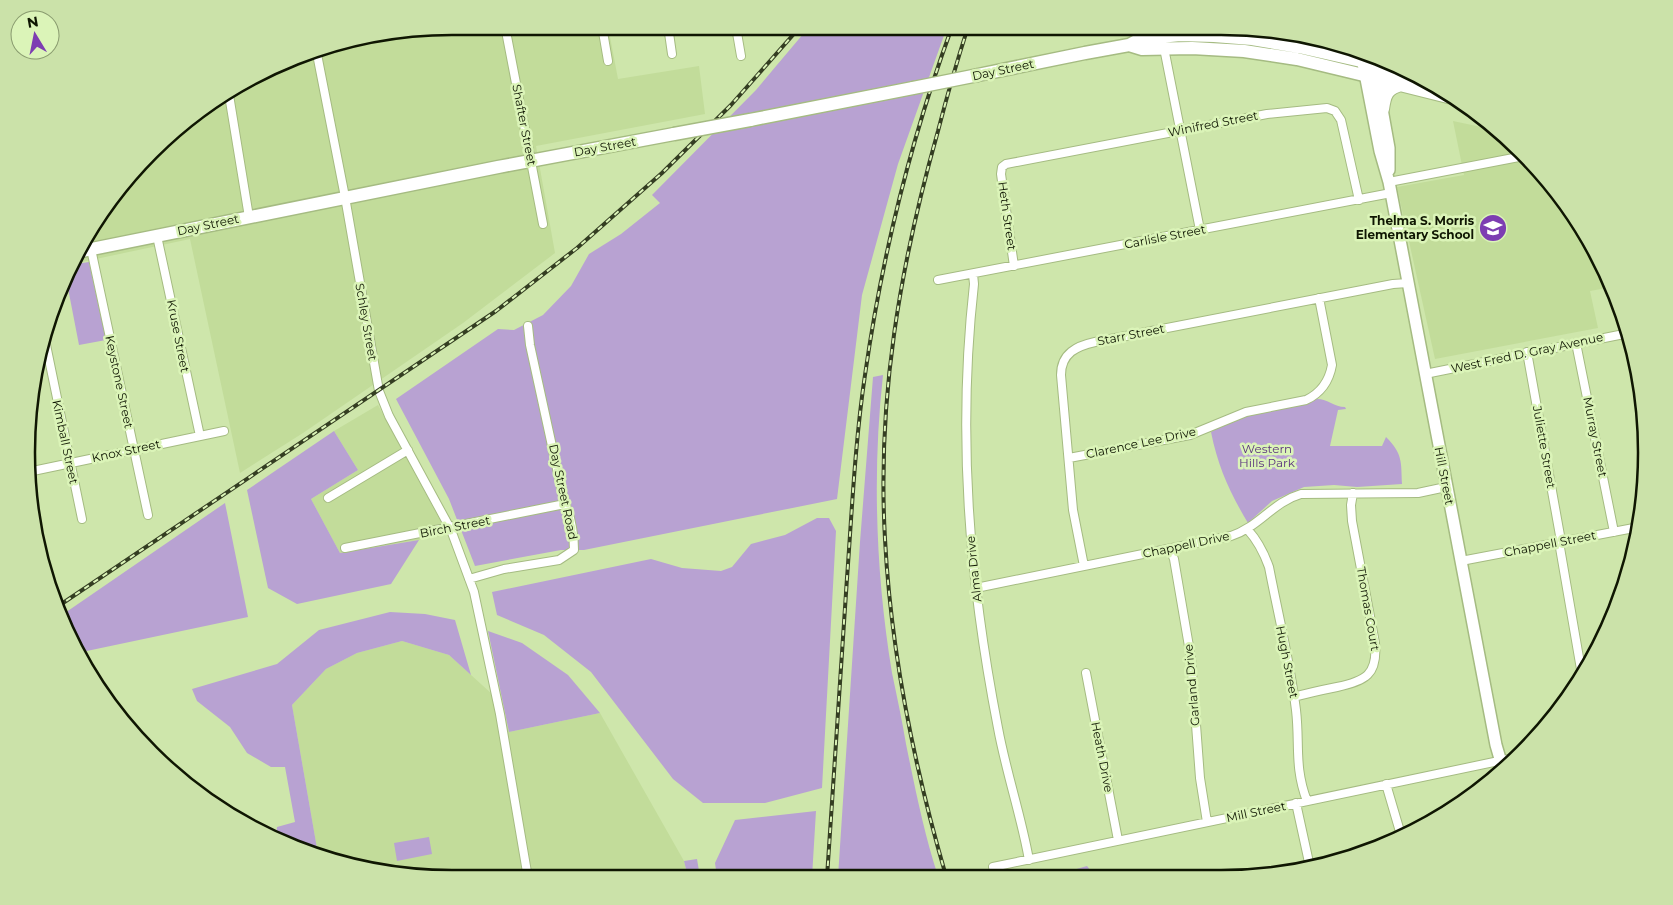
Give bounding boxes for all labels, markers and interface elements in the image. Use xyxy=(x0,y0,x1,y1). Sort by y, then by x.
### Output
north arrow xyxy=(10,10,60,60)
text: N xyxy=(26,12,40,32)
street label: Day Street xyxy=(971,56,1035,83)
street label: Shafter Street xyxy=(509,83,540,167)
street label: Winifred Street xyxy=(1167,107,1259,140)
street label: Day Street xyxy=(573,134,637,159)
street label: Heth Street xyxy=(995,181,1020,251)
street label: Day Street xyxy=(176,211,240,238)
place label: Thelma S. Morris Elementary School xyxy=(1356,213,1475,242)
school or university icon: Thelma S. Morris Elementary School xyxy=(1478,213,1508,243)
street label: Carlisle Street xyxy=(1123,221,1207,252)
street label: Schley Street xyxy=(352,282,381,362)
street label: Kruse Street xyxy=(164,298,193,374)
street label: Starr Street xyxy=(1096,321,1166,348)
street label: West Fred D. Gray Avenue xyxy=(1449,329,1604,376)
street label: Keystone Street xyxy=(102,334,137,430)
street label: Murray Street xyxy=(1580,396,1611,478)
street label: Kimball Street xyxy=(49,398,82,485)
street label: Juliette Street xyxy=(1530,403,1559,490)
street label: Clarence Lee Drive xyxy=(1085,424,1197,461)
street label: Knox Street xyxy=(90,436,162,465)
park label: Western Hills Park xyxy=(1239,441,1296,470)
street label: Day Street Road xyxy=(546,443,581,541)
street label: Hill Street xyxy=(1432,446,1457,506)
street label: Birch Street xyxy=(419,512,491,541)
street label: Chappell Street xyxy=(1503,527,1597,560)
street label: Chappell Drive xyxy=(1141,528,1231,561)
street label: Alma Drive xyxy=(963,535,984,603)
street label: Thomas Court xyxy=(1354,566,1383,652)
street label: Hugh Street xyxy=(1273,624,1302,700)
street label: Garland Drive xyxy=(1180,643,1203,727)
street label: Heath Drive xyxy=(1088,720,1117,793)
street label: Mill Street xyxy=(1225,798,1287,825)

